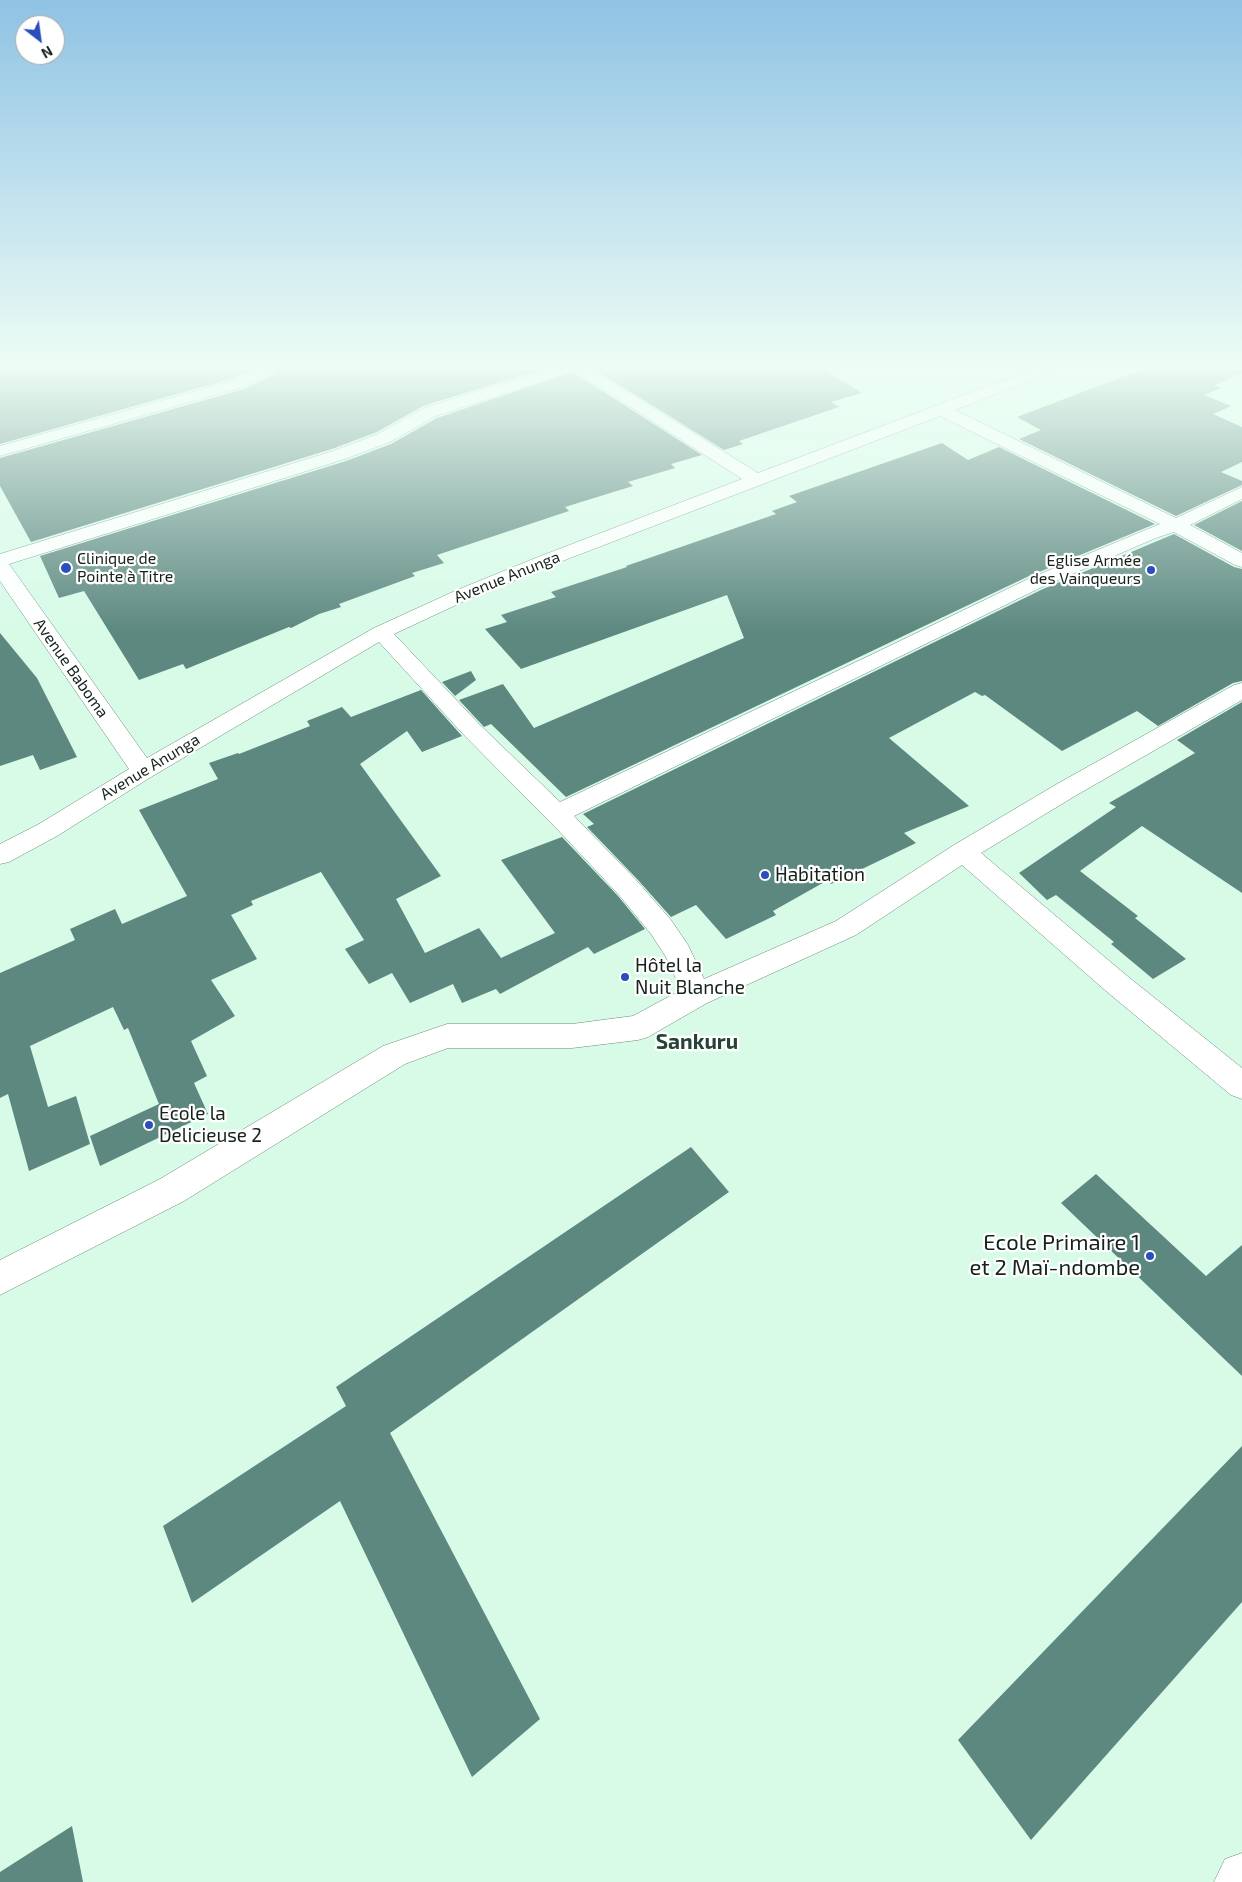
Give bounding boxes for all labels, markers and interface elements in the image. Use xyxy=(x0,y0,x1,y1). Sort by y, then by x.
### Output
north arrow xyxy=(15,15,65,65)
text: N xyxy=(39,43,56,62)
street label: Avenue Anunga xyxy=(451,547,563,607)
place label: Clinique de Pointe à Titre xyxy=(77,549,173,587)
place label: Eglise Armée des Vainqueurs xyxy=(1030,551,1141,589)
marker: Clinique de Pointe à Titre xyxy=(59,561,73,575)
marker: Eglise Armée des Vainqueurs xyxy=(1145,564,1157,576)
street label: Avenue Baboma xyxy=(30,615,112,721)
street label: Avenue Anunga xyxy=(97,730,203,804)
place label: Habitation xyxy=(775,864,865,886)
marker: Habitation xyxy=(759,869,771,881)
place label: Hôtel la Nuit Blanche xyxy=(635,955,745,999)
marker: Hôtel la Nuit Blanche xyxy=(619,971,631,983)
district label: Sankuru xyxy=(656,1029,738,1055)
place label: Ecole la Delicieuse 2 xyxy=(159,1103,262,1147)
marker: Ecole la Delicieuse 2 xyxy=(143,1119,155,1131)
place label: Ecole Primaire 1 et 2 Maï-ndombe xyxy=(969,1230,1140,1282)
marker: Ecole Primaire 1 et 2 Maï-ndombe xyxy=(1144,1250,1156,1262)

